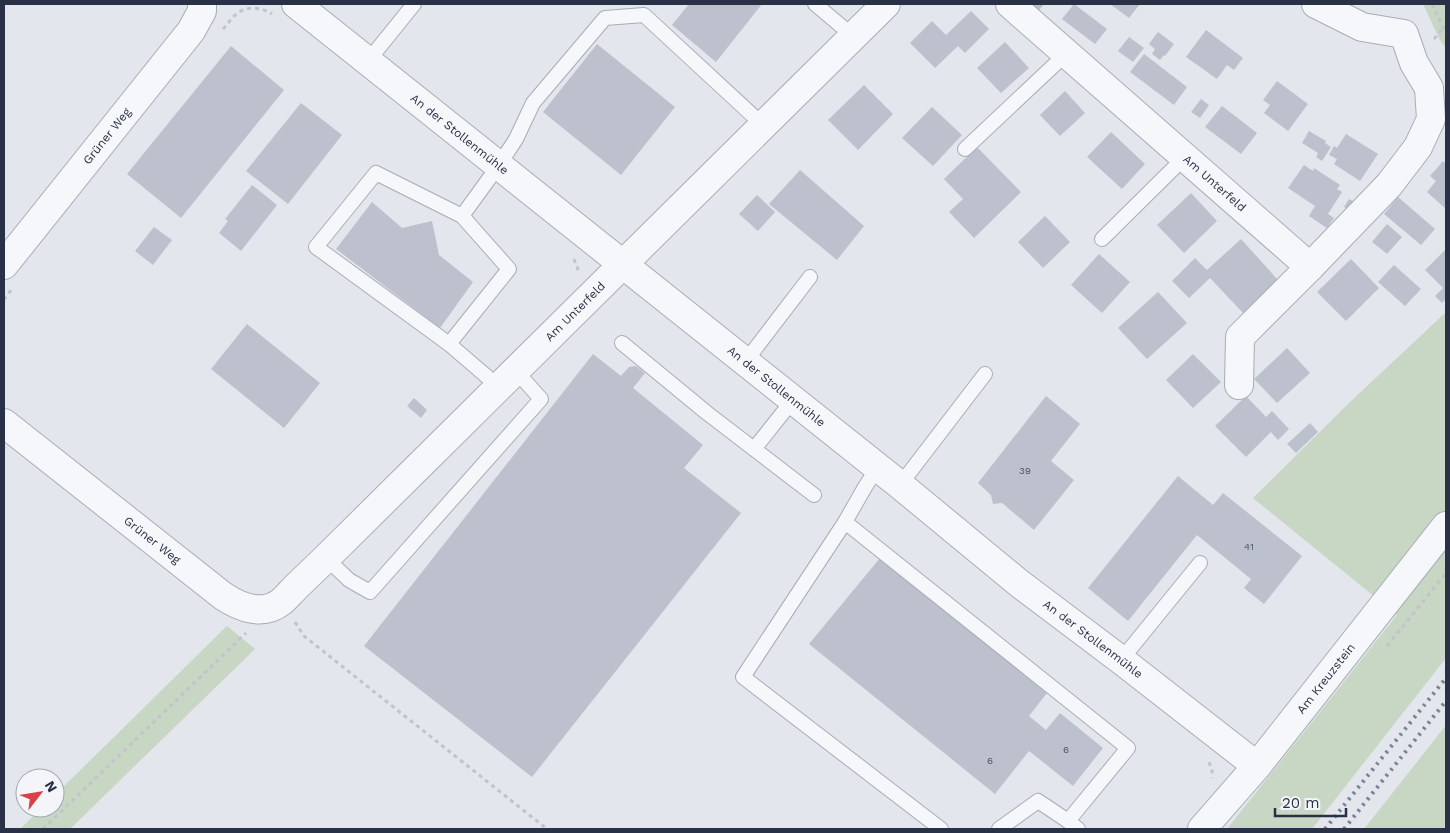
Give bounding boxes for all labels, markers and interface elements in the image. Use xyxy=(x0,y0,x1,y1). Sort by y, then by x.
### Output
street label: An der Stollenmühle xyxy=(408,91,511,177)
street label: Grüner Weg xyxy=(80,105,134,167)
street label: Am Unterfeld xyxy=(1180,152,1249,215)
street label: Am Unterfeld xyxy=(542,279,608,344)
street label: An der Stollenmühle xyxy=(725,343,828,430)
house number: 39 xyxy=(1019,465,1031,476)
street label: Grüner Weg xyxy=(121,514,184,567)
house number: 41 xyxy=(1244,541,1254,552)
street label: An der Stollenmühle xyxy=(1040,597,1145,681)
street label: Am Kreuzstein xyxy=(1294,640,1358,717)
house number: 6 xyxy=(1063,744,1069,755)
house number: 6 xyxy=(987,755,993,766)
north arrow xyxy=(15,768,65,818)
text: N xyxy=(42,778,61,795)
scale bar xyxy=(1275,786,1346,818)
text: 20 m xyxy=(1282,794,1320,812)

